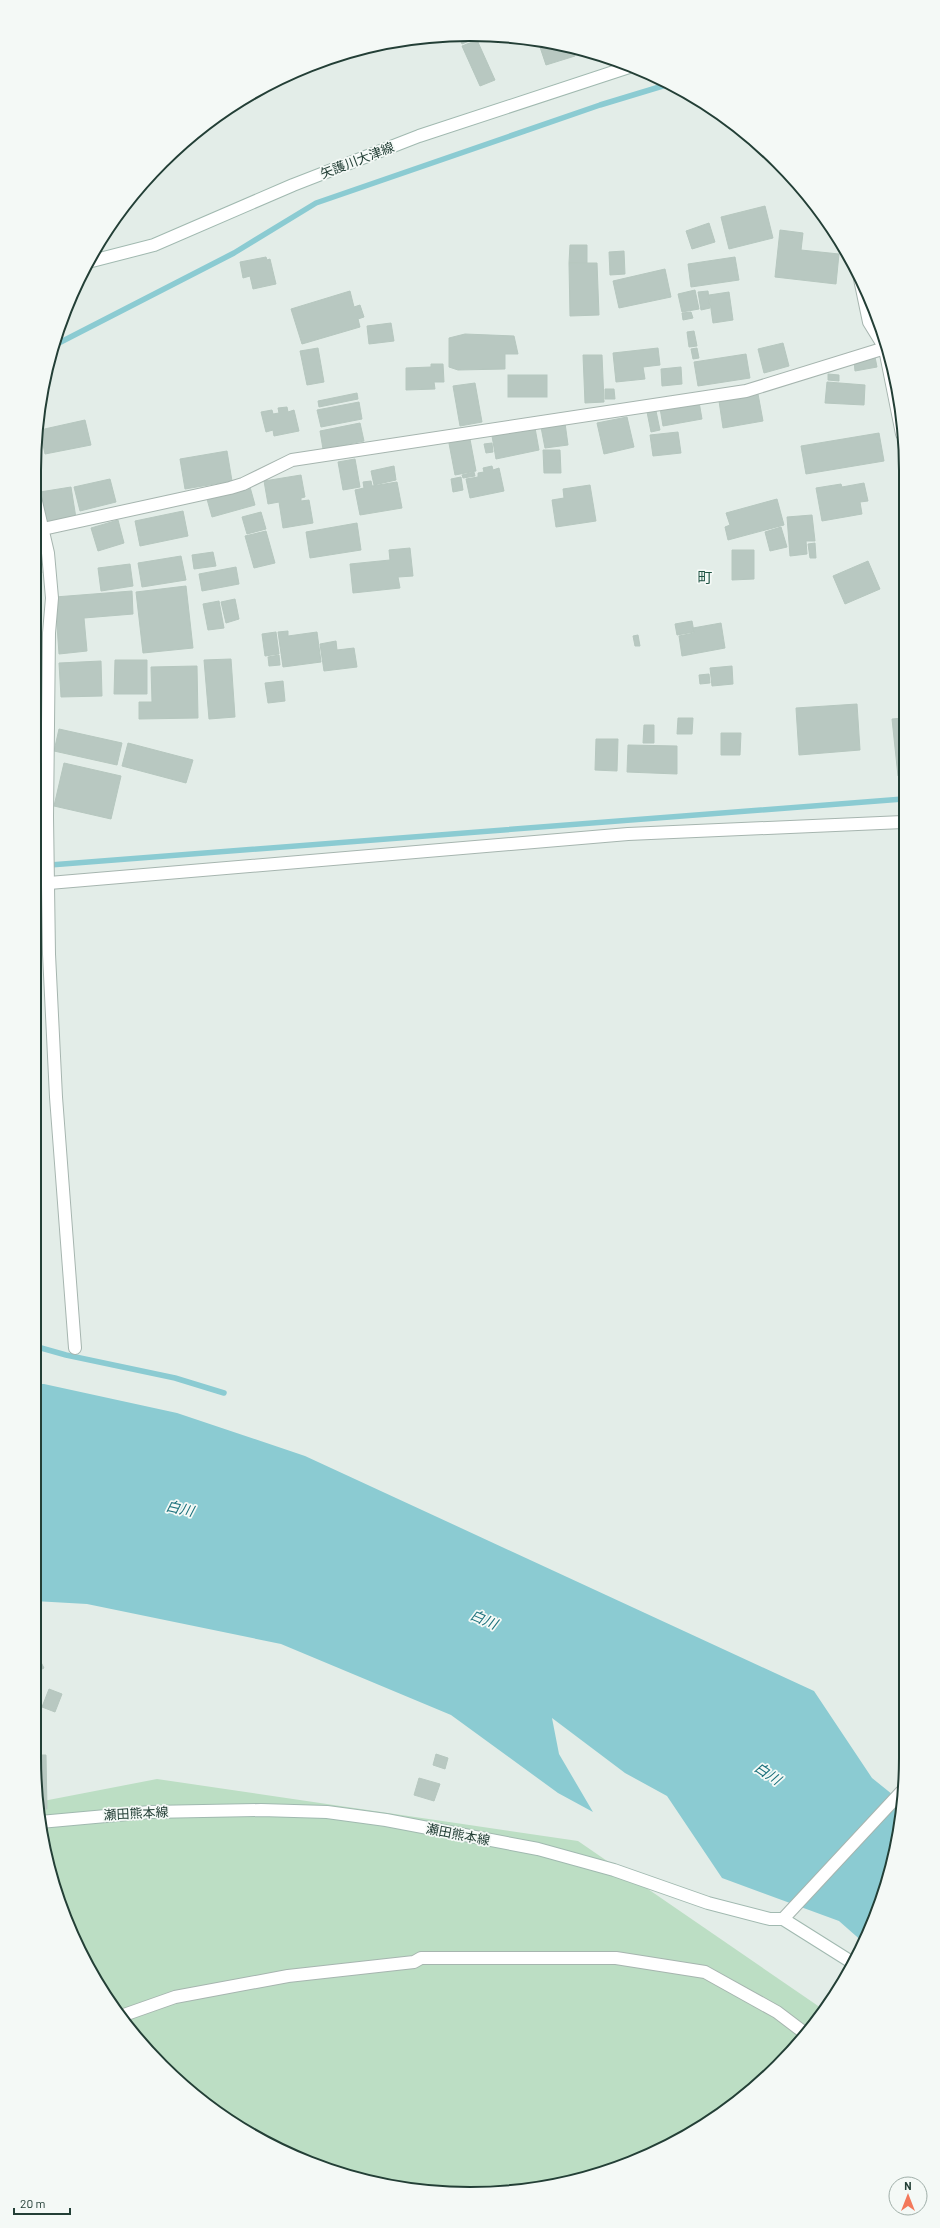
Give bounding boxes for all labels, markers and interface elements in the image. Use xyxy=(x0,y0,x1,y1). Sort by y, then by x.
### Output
street label: 矢護川大津線 xyxy=(318,139,396,181)
district label: 町 xyxy=(697,568,713,586)
water label: 白川 xyxy=(164,1497,198,1520)
water label: 白川 xyxy=(468,1606,502,1633)
water label: 白川 xyxy=(752,1758,786,1789)
street label: 瀬田熊本線 xyxy=(103,1803,169,1823)
street label: 瀬田熊本線 xyxy=(425,1820,491,1848)
north arrow xyxy=(888,2176,928,2216)
text: N xyxy=(904,2179,912,2192)
scale bar xyxy=(14,2190,70,2216)
text: 20 m xyxy=(20,2196,46,2210)

